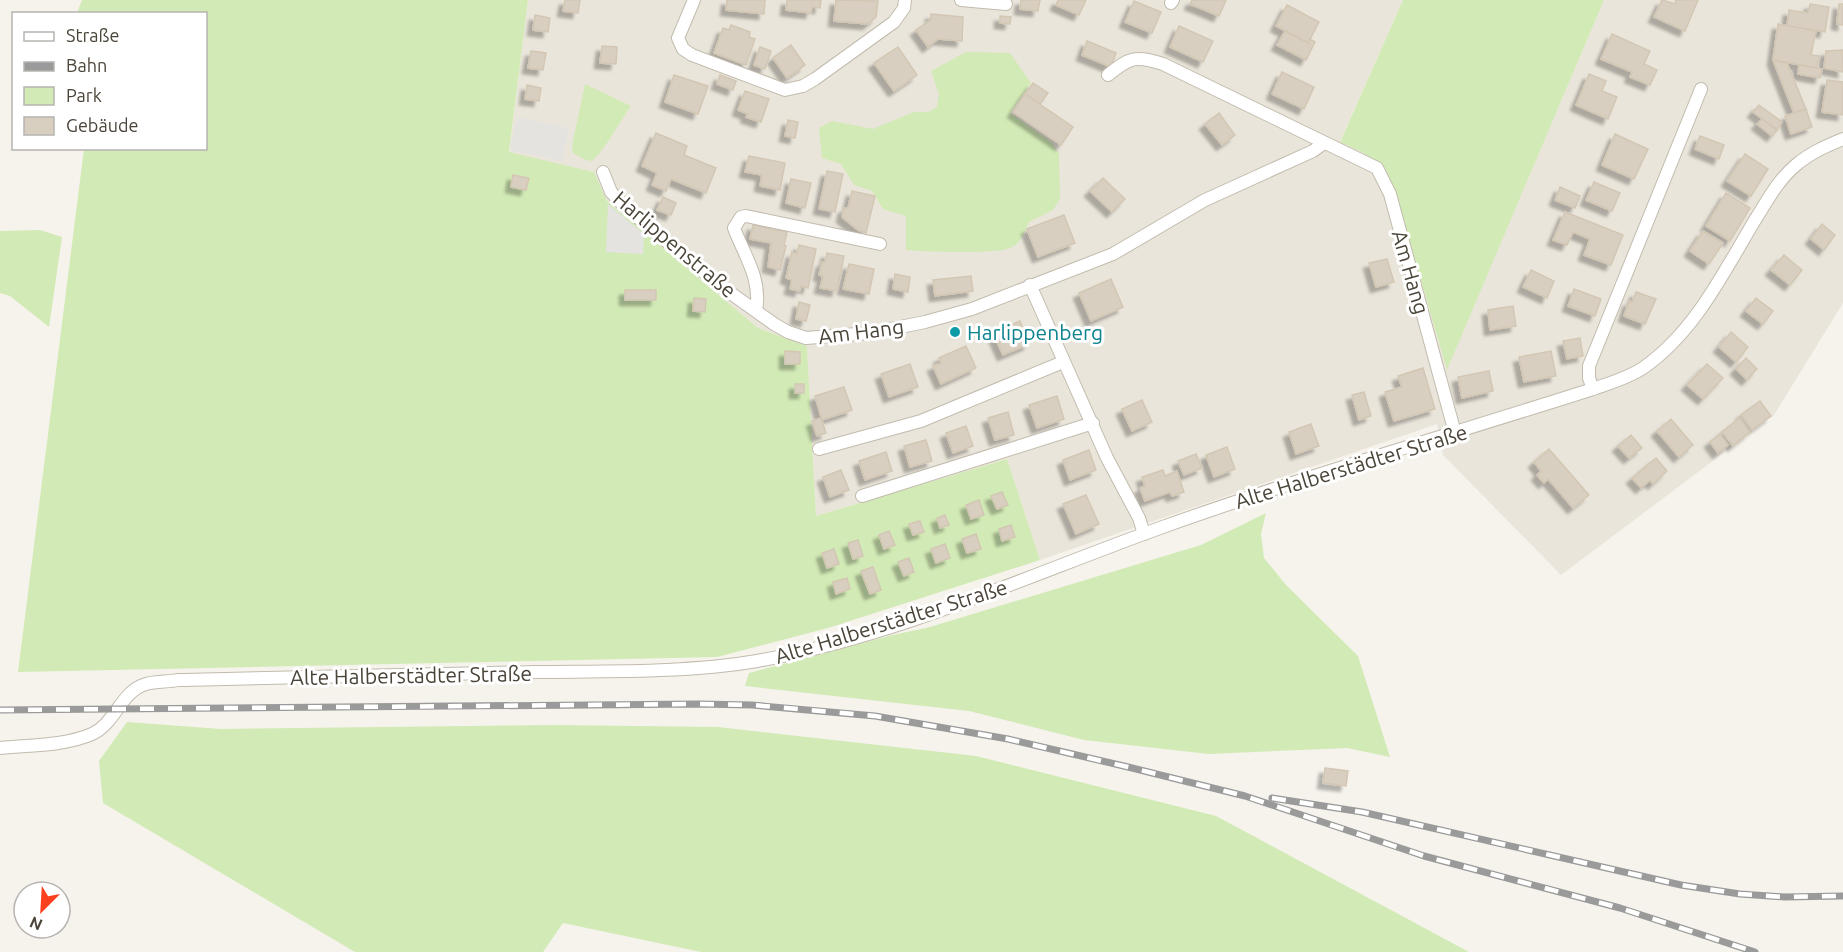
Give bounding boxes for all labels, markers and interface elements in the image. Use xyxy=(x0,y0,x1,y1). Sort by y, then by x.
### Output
legend xyxy=(12,12,207,150)
text: Straße xyxy=(66,25,119,45)
text: Bahn xyxy=(66,55,107,75)
text: Park xyxy=(66,85,102,105)
text: Gebäude xyxy=(66,115,138,135)
street label: Harlippenstraße xyxy=(609,186,741,302)
street label: Am Hang xyxy=(1388,227,1434,317)
street label: Am Hang xyxy=(817,314,905,348)
place label: Harlippenberg xyxy=(967,320,1103,344)
marker: Harlippenberg xyxy=(948,325,962,339)
street label: Alte Halberstädter Straße xyxy=(1232,419,1470,513)
street label: Alte Halberstädter Straße xyxy=(772,574,1010,668)
street label: Alte Halberstädter Straße xyxy=(290,661,532,689)
north arrow xyxy=(12,880,72,940)
text: N xyxy=(27,913,45,934)

